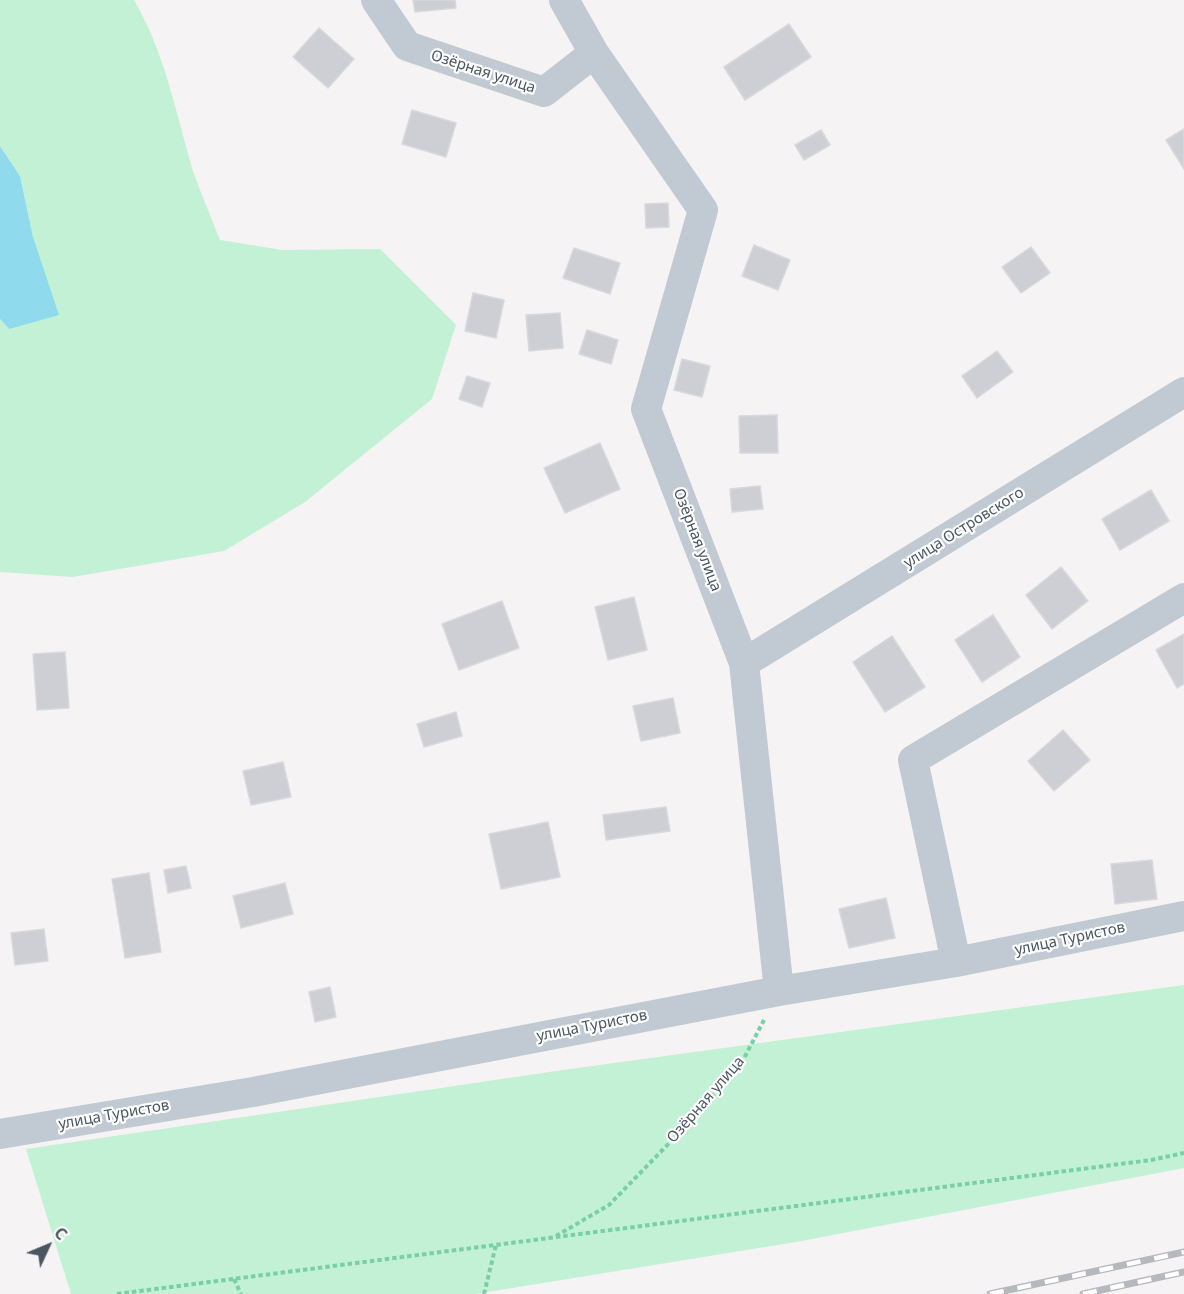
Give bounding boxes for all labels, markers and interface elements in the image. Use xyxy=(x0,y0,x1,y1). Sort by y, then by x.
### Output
street label: Озёрная улица xyxy=(429,47,537,97)
street label: улица Островского xyxy=(901,484,1027,572)
street label: Озёрная улица xyxy=(669,486,725,594)
street label: улица Туристов xyxy=(1013,919,1127,959)
street label: улица Туристов xyxy=(535,1006,649,1046)
street label: Озёрная улица xyxy=(664,1053,748,1147)
street label: улица Туристов xyxy=(57,1096,171,1134)
north arrow xyxy=(18,1216,78,1276)
text: С xyxy=(49,1222,72,1245)

